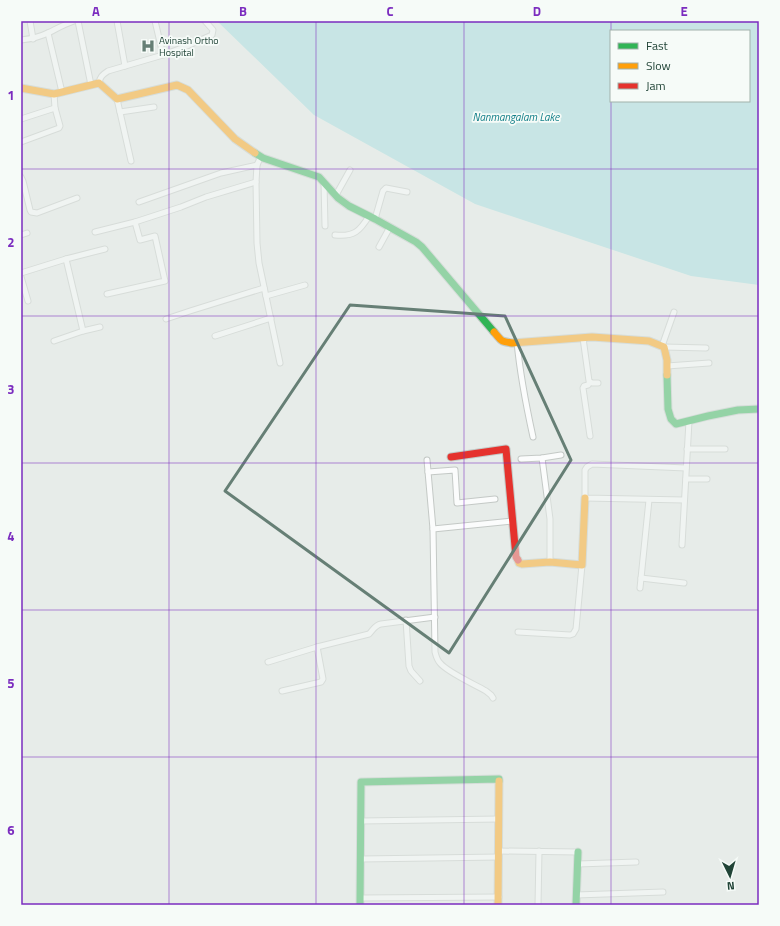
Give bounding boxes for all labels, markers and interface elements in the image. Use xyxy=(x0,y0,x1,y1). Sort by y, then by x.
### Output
text: A xyxy=(92,1,100,21)
text: B xyxy=(239,1,247,21)
text: C xyxy=(386,1,394,21)
text: D xyxy=(533,1,541,21)
text: E xyxy=(680,1,688,21)
legend xyxy=(610,30,750,102)
place label: Avinash Ortho Hospital xyxy=(159,33,219,60)
text: Fast xyxy=(646,36,669,55)
hospital icon: Avinash Ortho Hospital xyxy=(140,38,156,54)
text: Slow xyxy=(646,56,671,75)
text: Jam xyxy=(646,76,666,95)
text: 1 xyxy=(7,85,15,105)
water label: Nanmangalam Lake xyxy=(473,109,560,125)
text: 2 xyxy=(7,232,15,252)
text: 3 xyxy=(7,379,15,399)
text: 4 xyxy=(7,526,15,546)
text: 5 xyxy=(7,673,15,693)
text: 6 xyxy=(7,820,15,840)
north arrow xyxy=(710,856,750,896)
text: N xyxy=(726,878,735,894)

